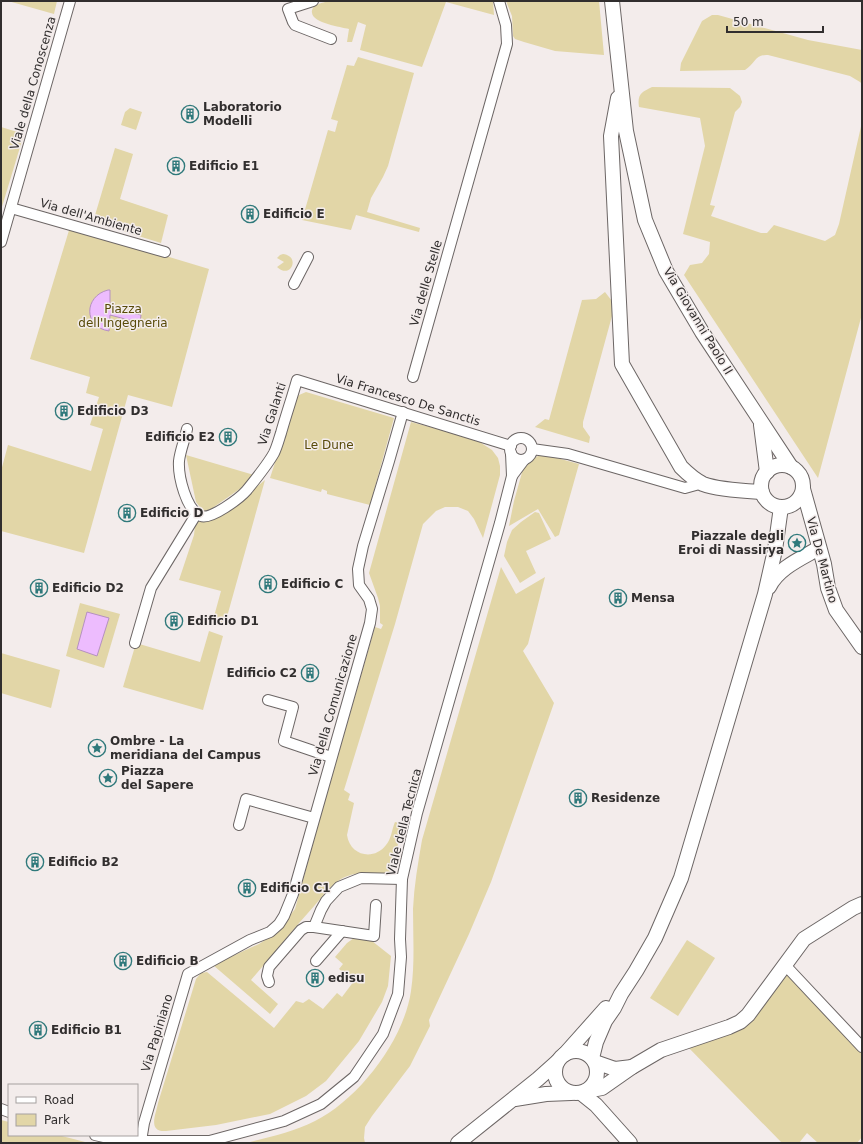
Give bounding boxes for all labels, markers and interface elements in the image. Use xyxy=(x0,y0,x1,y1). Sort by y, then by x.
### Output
scale bar xyxy=(727,8,823,34)
street label: Viale della Conoscenza xyxy=(7,15,59,151)
text: 50 m xyxy=(733,15,764,29)
place label: Laboratorio Modelli xyxy=(203,100,282,128)
building icon: Laboratorio Modelli xyxy=(180,104,200,124)
building icon: Edificio E1 xyxy=(166,156,186,176)
place label: Edificio E1 xyxy=(189,159,259,173)
street label: Via dell'Ambiente xyxy=(38,196,144,238)
building icon: Edificio E xyxy=(240,204,260,224)
place label: Edificio E xyxy=(263,207,325,221)
street label: Via delle Stelle xyxy=(407,238,445,328)
street label: Via Giovanni Paolo II xyxy=(661,265,735,377)
park label: Piazza dell'Ingegneria xyxy=(78,302,168,330)
street label: Via Francesco De Sanctis xyxy=(334,371,482,429)
street label: Via Galanti xyxy=(255,381,289,447)
building icon: Edificio D3 xyxy=(54,401,74,421)
place label: Edificio D3 xyxy=(77,404,149,418)
building icon: Edificio E2 xyxy=(218,427,238,447)
place label: Edificio E2 xyxy=(145,430,215,444)
park label: Le Dune xyxy=(304,438,354,452)
building icon: Edificio D xyxy=(117,503,137,523)
place label: Edificio D xyxy=(140,506,203,520)
street label: Via De Martino xyxy=(804,515,840,605)
place label: Piazzale degli Eroi di Nassirya xyxy=(678,529,784,557)
place icon: Piazzale degli Eroi di Nassirya xyxy=(787,533,807,553)
building icon: Edificio C xyxy=(258,574,278,594)
place label: Edificio C xyxy=(281,577,343,591)
building icon: Edificio D2 xyxy=(29,578,49,598)
place label: Edificio D2 xyxy=(52,581,124,595)
building icon: Mensa xyxy=(608,588,628,608)
place label: Mensa xyxy=(631,591,675,605)
building icon: Edificio D1 xyxy=(164,611,184,631)
place label: Edificio D1 xyxy=(187,614,259,628)
street label: Via della Comunicazione xyxy=(306,632,360,778)
building icon: Edificio C2 xyxy=(300,663,320,683)
place label: Edificio C2 xyxy=(226,666,297,680)
place label: Ombre - La meridiana del Campus xyxy=(110,734,261,762)
place icon: Ombre - La meridiana del Campus xyxy=(87,738,107,758)
place label: Piazza del Sapere xyxy=(121,764,194,792)
street label: Viale della Tecnica xyxy=(384,767,424,877)
place icon: Piazza del Sapere xyxy=(98,768,118,788)
building icon: Residenze xyxy=(568,788,588,808)
place label: Residenze xyxy=(591,791,660,805)
building icon: Edificio B2 xyxy=(25,852,45,872)
place label: Edificio B2 xyxy=(48,855,119,869)
building icon: Edificio C1 xyxy=(237,878,257,898)
place label: Edificio C1 xyxy=(260,881,331,895)
building icon: Edificio B xyxy=(113,951,133,971)
place label: Edificio B xyxy=(136,954,199,968)
building icon: edisu xyxy=(305,968,325,988)
place label: edisu xyxy=(328,971,365,985)
street label: Via Papiniano xyxy=(139,992,175,1074)
building icon: Edificio B1 xyxy=(28,1020,48,1040)
place label: Edificio B1 xyxy=(51,1023,122,1037)
legend xyxy=(8,1084,138,1136)
text: Road xyxy=(44,1093,74,1107)
text: Park xyxy=(44,1113,70,1127)

